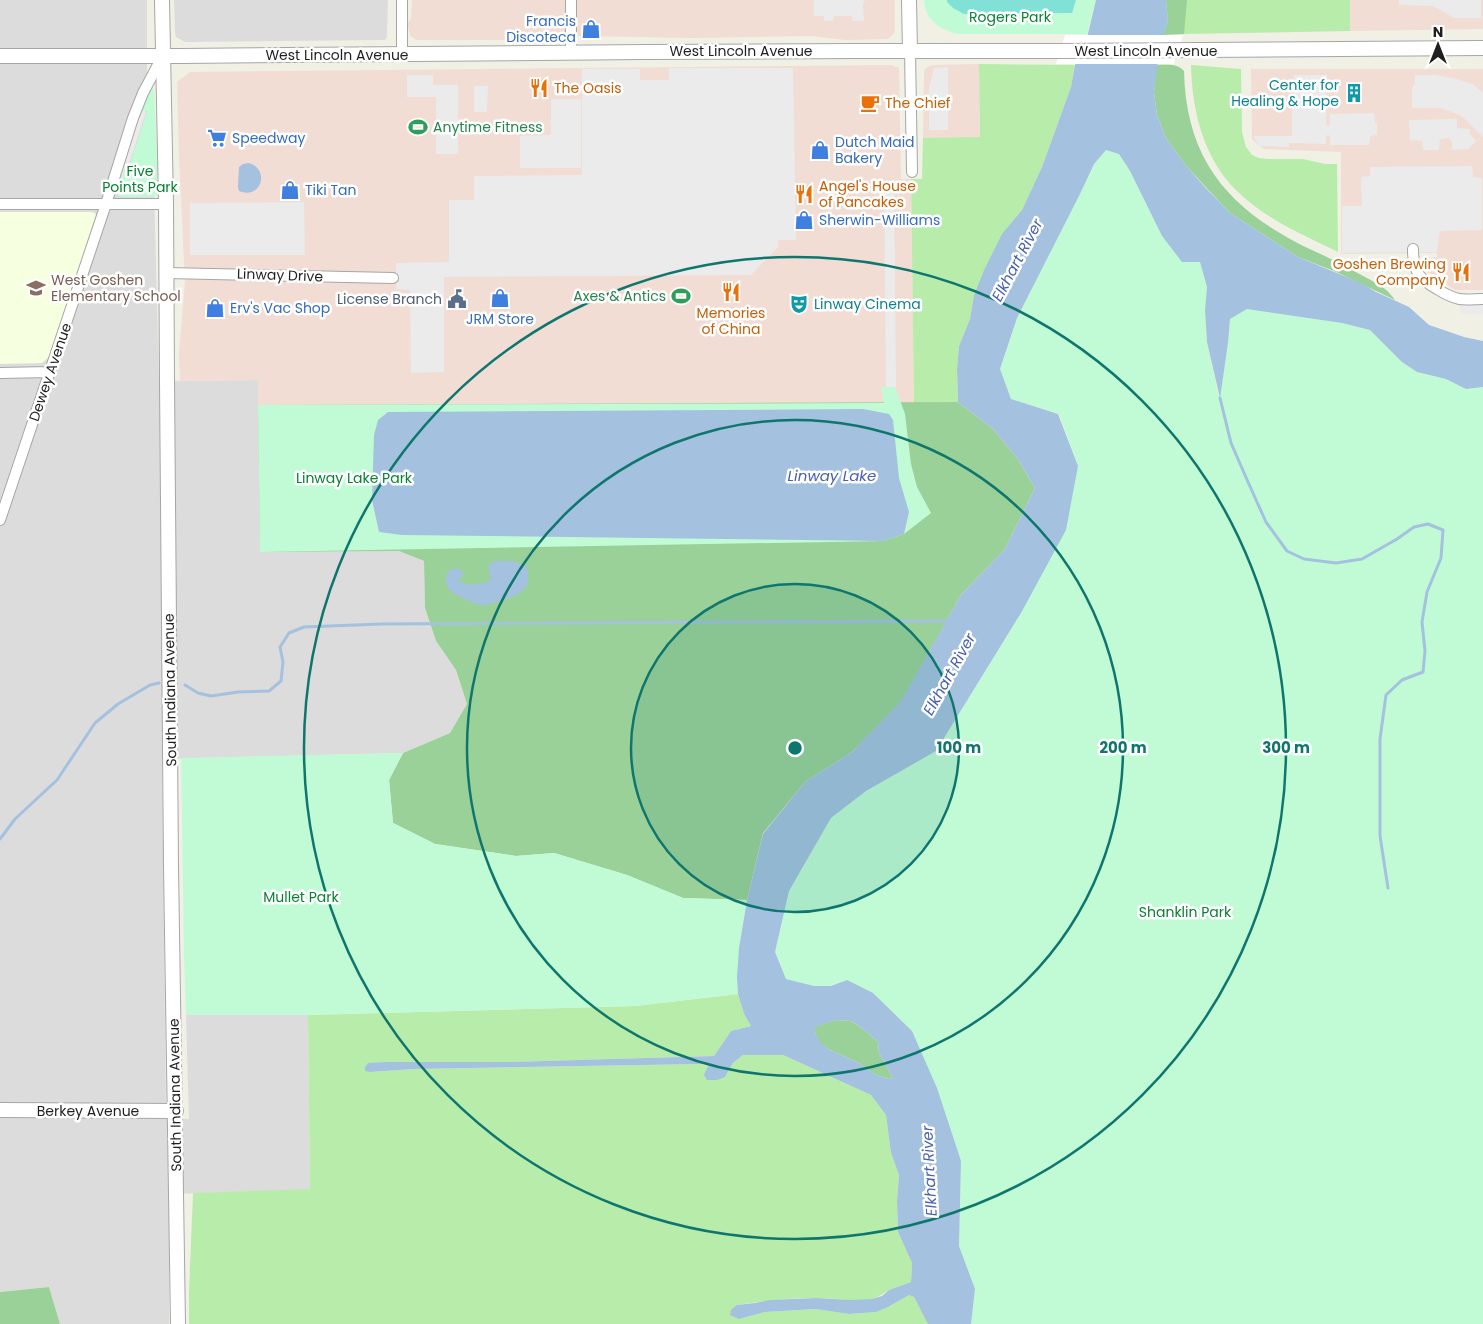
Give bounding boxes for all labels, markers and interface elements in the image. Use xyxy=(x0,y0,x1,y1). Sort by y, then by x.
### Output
park label: Rogers Park xyxy=(969,7,1052,27)
place label: Francis Discoteca xyxy=(506,11,576,47)
shop icon: Francis Discoteca xyxy=(580,18,602,40)
north arrow xyxy=(1413,20,1463,70)
text: N xyxy=(1433,22,1443,42)
street label: West Lincoln Avenue xyxy=(669,41,813,61)
street label: West Lincoln Avenue xyxy=(1074,41,1218,61)
street label: West Lincoln Avenue xyxy=(265,45,409,65)
place label: Center for Healing & Hope xyxy=(1231,75,1339,111)
restaurant icon: The Oasis xyxy=(528,77,550,99)
place label: The Oasis xyxy=(554,78,621,98)
building icon: Center for Healing & Hope xyxy=(1343,82,1365,104)
cafe icon: The Chief xyxy=(859,92,881,114)
place label: The Chief xyxy=(885,93,951,113)
sports icon: Anytime Fitness xyxy=(407,116,429,138)
place label: Anytime Fitness xyxy=(433,117,543,137)
supermarket icon: Speedway xyxy=(206,127,228,149)
place label: Speedway xyxy=(232,128,305,148)
place label: Dutch Maid Bakery xyxy=(835,132,915,168)
shop icon: Dutch Maid Bakery xyxy=(809,139,831,161)
park label: Five Points Park xyxy=(102,161,179,197)
place label: Angel's House of Pancakes xyxy=(819,176,916,212)
shop icon: Tiki Tan xyxy=(279,179,301,201)
place label: Tiki Tan xyxy=(305,180,356,200)
restaurant icon: Angel's House of Pancakes xyxy=(793,183,815,205)
shop icon: Sherwin-Williams xyxy=(793,209,815,231)
place label: Sherwin-Williams xyxy=(819,210,940,230)
water label: Elkhart River xyxy=(986,215,1048,305)
place label: Goshen Brewing Company xyxy=(1333,254,1446,290)
restaurant icon: Goshen Brewing Company xyxy=(1450,261,1472,283)
street label: Linway Drive xyxy=(237,264,324,287)
place label: West Goshen Elementary School xyxy=(51,270,181,306)
school or university icon: West Goshen Elementary School xyxy=(25,277,47,299)
restaurant icon: Memories of China xyxy=(720,281,742,303)
sports icon: Axes & Antics xyxy=(670,285,692,307)
place label: Axes & Antics xyxy=(573,286,666,306)
shop icon: JRM Store xyxy=(489,287,511,309)
public building icon: License Branch xyxy=(446,288,468,310)
place label: License Branch xyxy=(337,289,442,309)
theatre icon: Linway Cinema xyxy=(788,293,810,315)
place label: Linway Cinema xyxy=(814,294,921,314)
shop icon: Erv's Vac Shop xyxy=(204,297,226,319)
place label: Erv's Vac Shop xyxy=(230,298,330,318)
place label: Memories of China xyxy=(697,303,765,339)
place label: JRM Store xyxy=(466,309,534,329)
street label: Dewey Avenue xyxy=(24,320,76,424)
water label: Linway Lake xyxy=(788,465,876,486)
park label: Linway Lake Park xyxy=(296,468,413,488)
street label: South Indiana Avenue xyxy=(159,613,181,767)
water label: Elkhart River xyxy=(918,629,980,719)
text: 100 m xyxy=(937,737,981,758)
text: 200 m xyxy=(1099,737,1147,758)
text: 300 m xyxy=(1262,737,1310,758)
centre of rings xyxy=(786,739,804,757)
park label: Mullet Park xyxy=(263,887,339,907)
park label: Shanklin Park xyxy=(1139,902,1232,922)
street label: South Indiana Avenue xyxy=(164,1018,186,1172)
street label: Berkey Avenue xyxy=(37,1101,140,1121)
water label: Elkhart River xyxy=(916,1125,942,1217)

